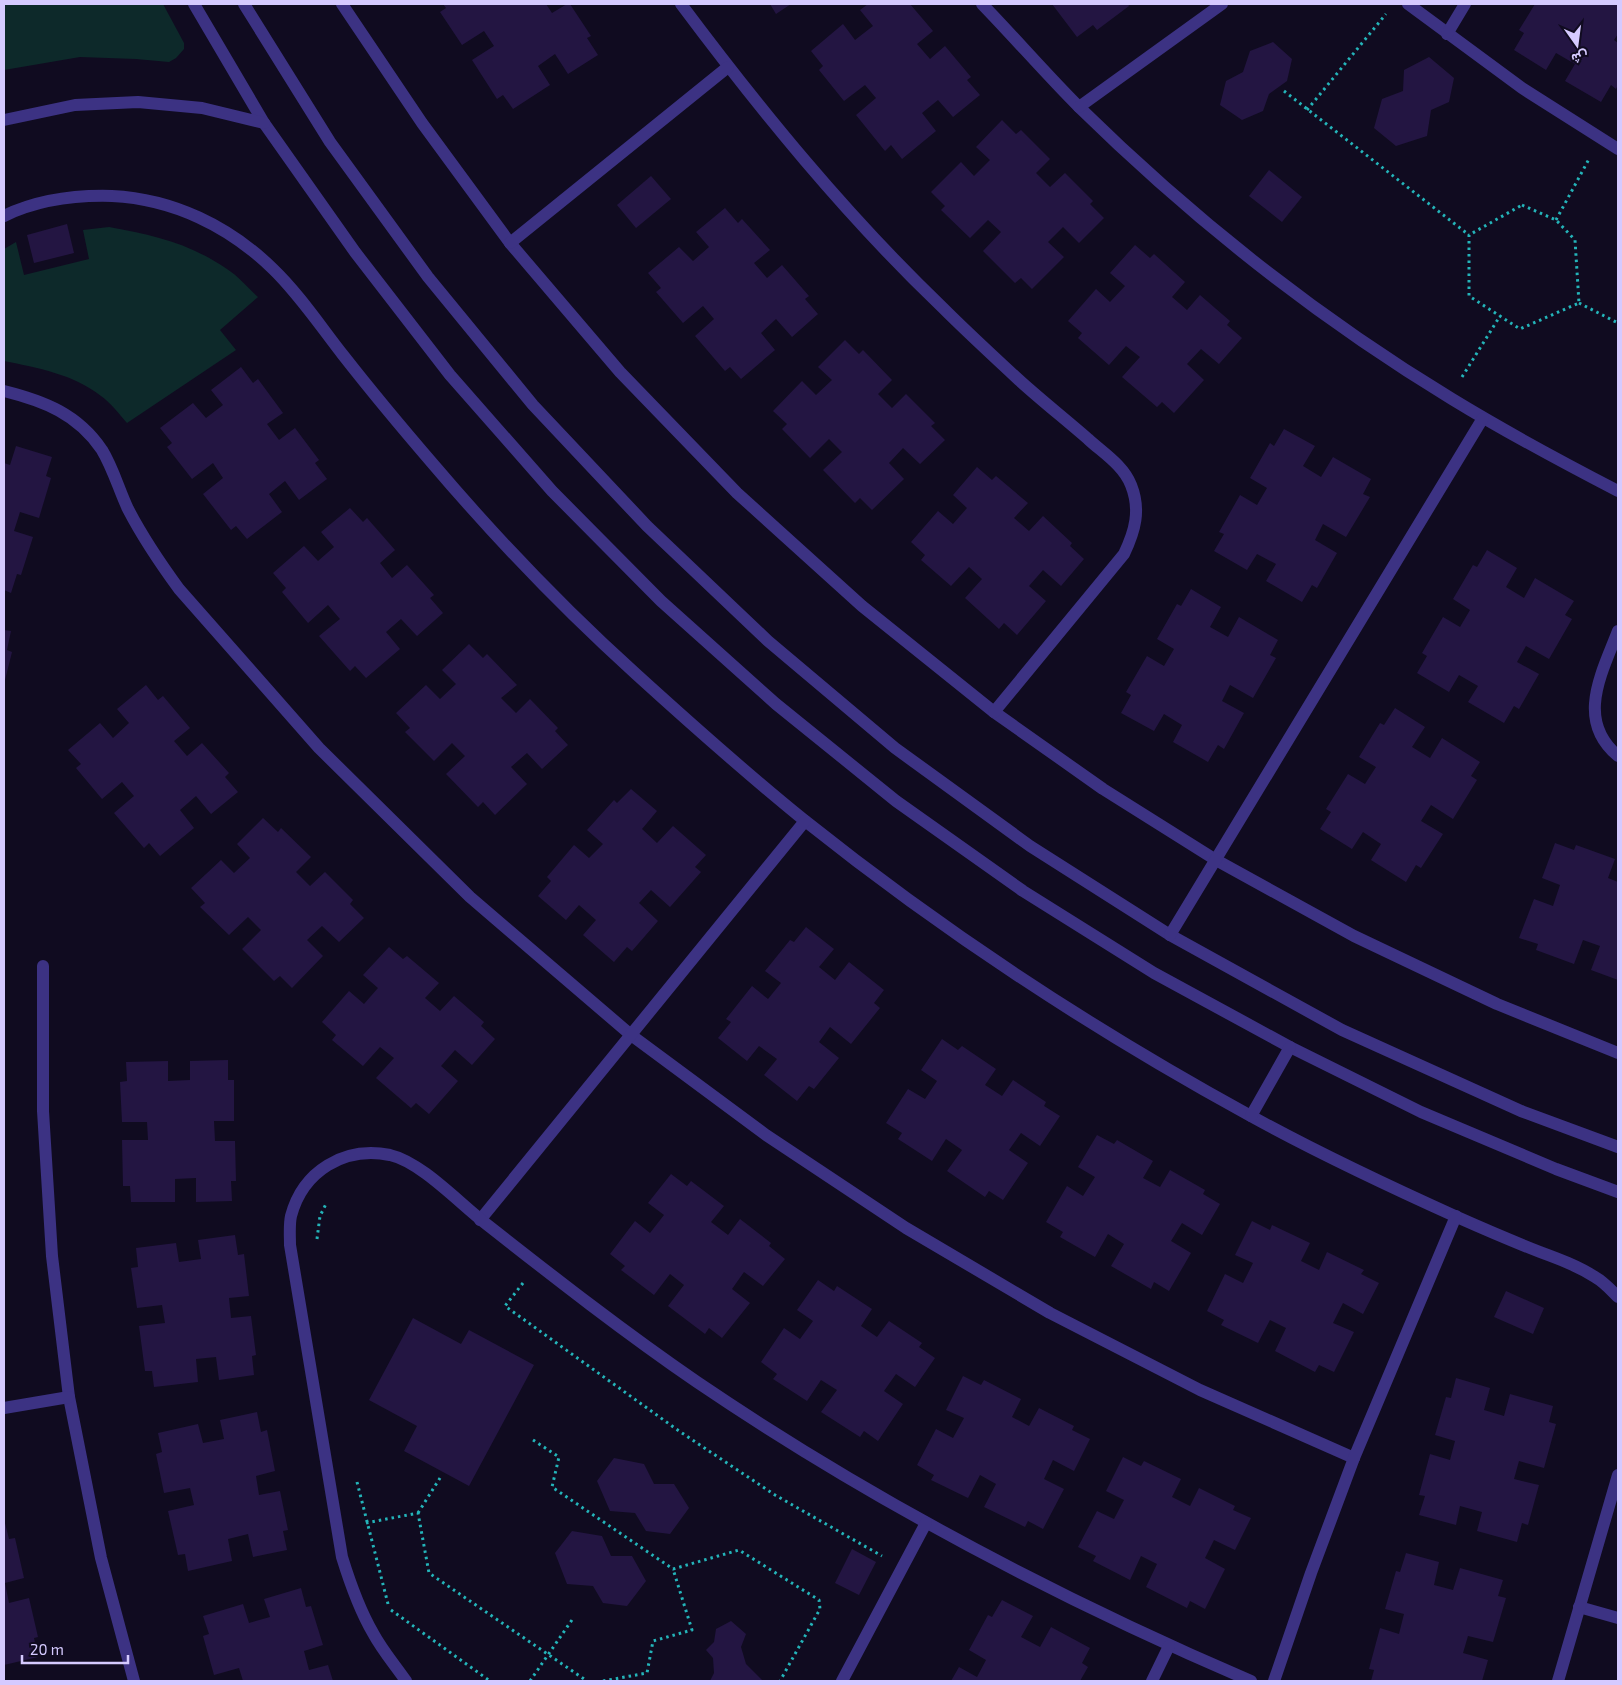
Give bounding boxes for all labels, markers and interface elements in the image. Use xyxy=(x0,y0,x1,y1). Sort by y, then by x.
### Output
north arrow xyxy=(1552,20,1602,70)
text: ش xyxy=(1570,47,1590,68)
scale bar xyxy=(22,1632,129,1664)
text: 20 m xyxy=(30,1640,64,1658)

